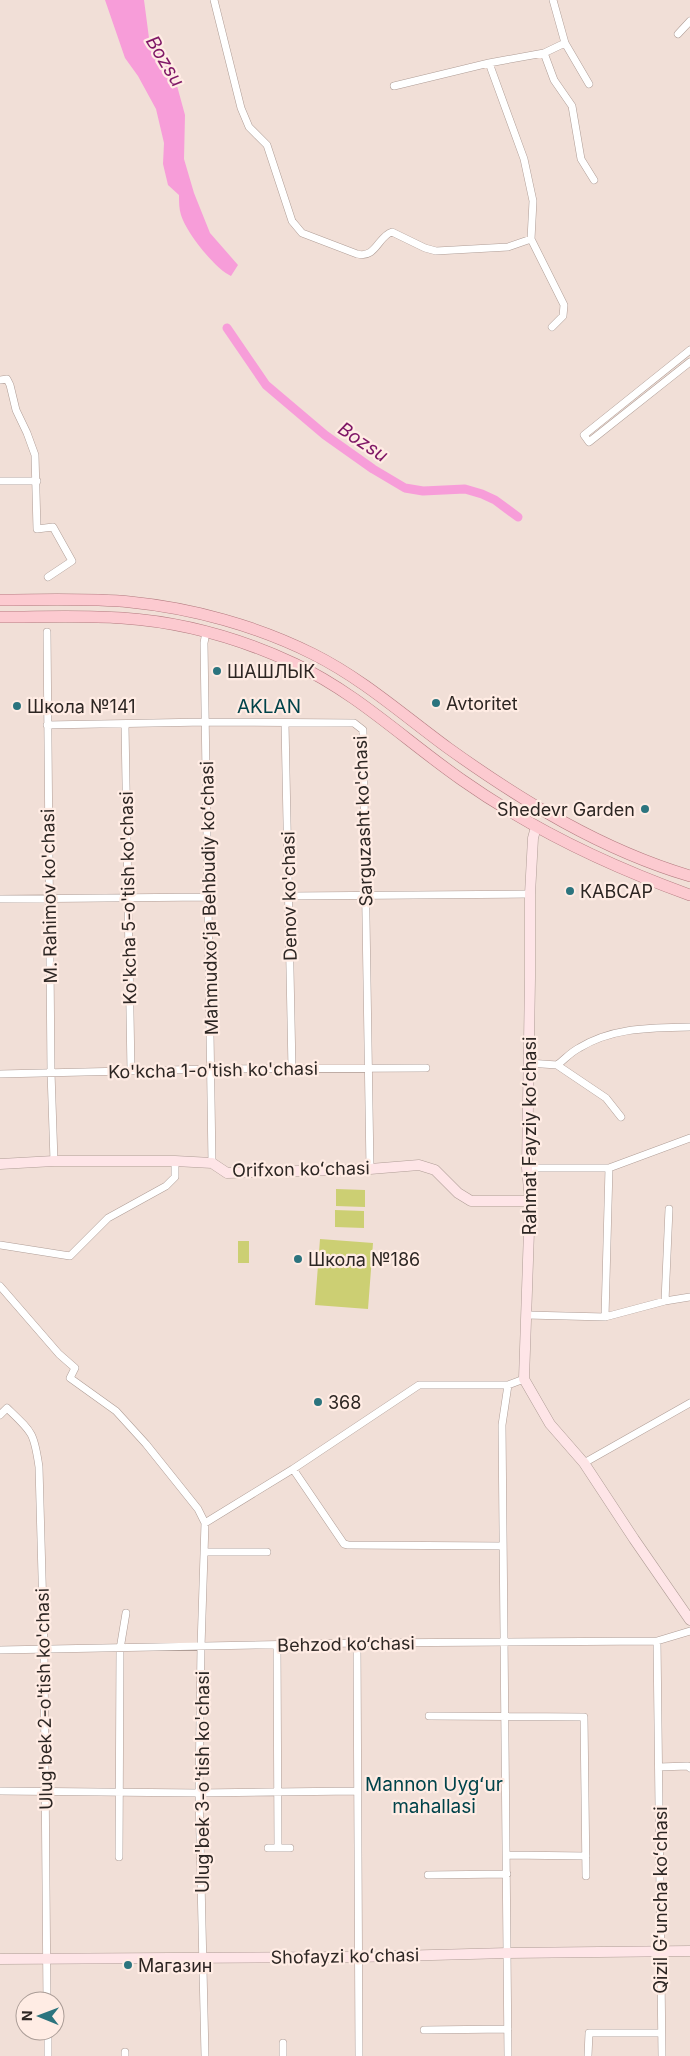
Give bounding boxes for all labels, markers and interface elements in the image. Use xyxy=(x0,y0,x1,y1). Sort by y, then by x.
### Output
water label: Bozsu xyxy=(141,31,189,91)
water label: Bozsu xyxy=(334,417,392,467)
place label: ШАШЛЫК xyxy=(227,661,315,682)
marker: ШАШЛЫК xyxy=(211,665,223,677)
place label: Avtoritet xyxy=(446,693,518,714)
district label: AKLAN xyxy=(237,695,301,718)
place label: Школа №141 xyxy=(27,696,135,717)
marker: Avtoritet xyxy=(430,697,442,709)
marker: Школа №141 xyxy=(11,700,23,712)
street label: Sarguzasht ko'chasi xyxy=(350,735,376,907)
street label: Mahmudxoʻja Behbudiy koʻchasi xyxy=(196,761,222,1035)
street label: Ko'kcha 5-o'tish ko'chasi xyxy=(116,791,140,1005)
place label: Shedevr Garden xyxy=(497,799,635,820)
marker: Shedevr Garden xyxy=(639,803,651,815)
street label: M. Rahimov ko'chasi xyxy=(37,809,61,983)
street label: Denov ko'chasi xyxy=(277,831,301,961)
place label: КАВСАР xyxy=(580,881,653,902)
marker: КАВСАР xyxy=(564,885,576,897)
street label: Rahmat Fayziy koʻchasi xyxy=(519,1037,540,1235)
street label: Ko'kcha 1-o'tish ko'chasi xyxy=(108,1058,318,1082)
street label: Orifxon koʻchasi xyxy=(232,1157,370,1181)
place label: Школа №186 xyxy=(308,1249,420,1270)
marker: Школа №186 xyxy=(292,1253,304,1265)
place label: 368 xyxy=(328,1392,361,1413)
marker: 368 xyxy=(312,1396,324,1408)
street label: Ulug'bek 2-o'tish ko'chasi xyxy=(32,1588,56,1810)
street label: Behzod ko‘chasi xyxy=(277,1632,415,1656)
street label: Ulug'bek 3-o'tish ko'chasi xyxy=(192,1671,213,1893)
district label: Mannon Uygʻur mahallasi xyxy=(365,1773,503,1818)
street label: Qizil Gʻuncha koʻchasi xyxy=(650,1806,671,1994)
street label: Shofayzi koʻchasi xyxy=(270,1944,420,1968)
place label: Магазин xyxy=(138,1955,213,1976)
marker: Магазин xyxy=(122,1959,134,1971)
north arrow xyxy=(15,1991,65,2041)
text: N xyxy=(18,2010,35,2021)

